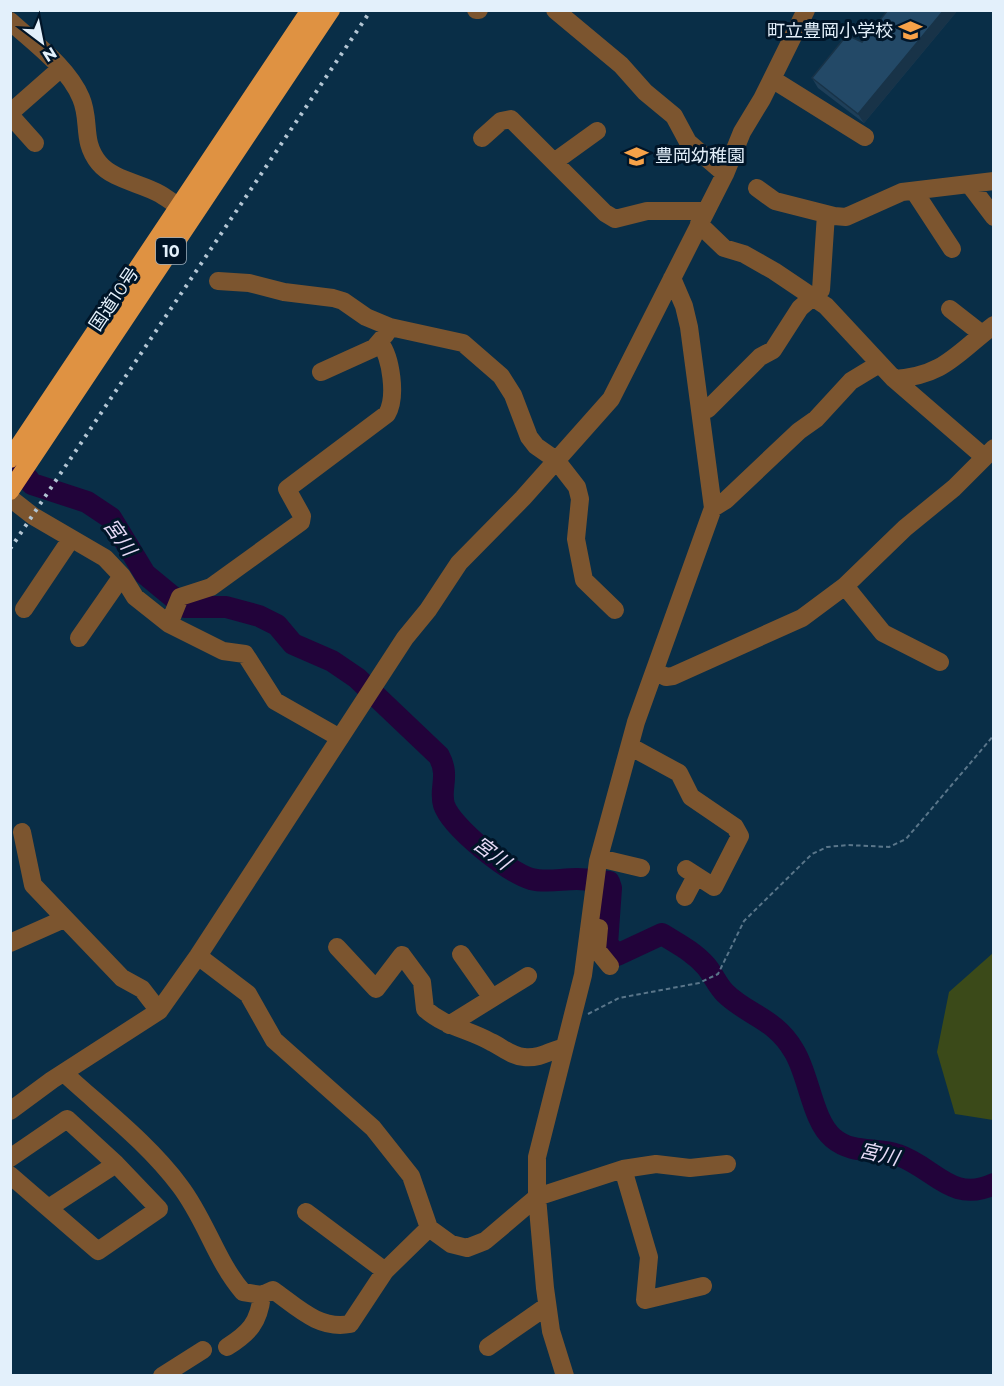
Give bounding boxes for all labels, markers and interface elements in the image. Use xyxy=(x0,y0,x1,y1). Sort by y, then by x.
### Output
north arrow xyxy=(12,12,72,72)
school or university icon: 町立豊岡小学校 xyxy=(898,18,924,44)
place label: 町立豊岡小学校 xyxy=(767,20,893,42)
text: N xyxy=(39,43,60,66)
school or university icon: 豊岡幼稚園 xyxy=(624,143,650,169)
place label: 豊岡幼稚園 xyxy=(655,145,745,167)
road number: 10 xyxy=(156,238,186,264)
street label: 国道10号 xyxy=(85,263,143,335)
water label: 宮川 xyxy=(99,514,142,562)
water label: 宮川 xyxy=(469,831,517,876)
water label: 宮川 xyxy=(857,1138,903,1171)

